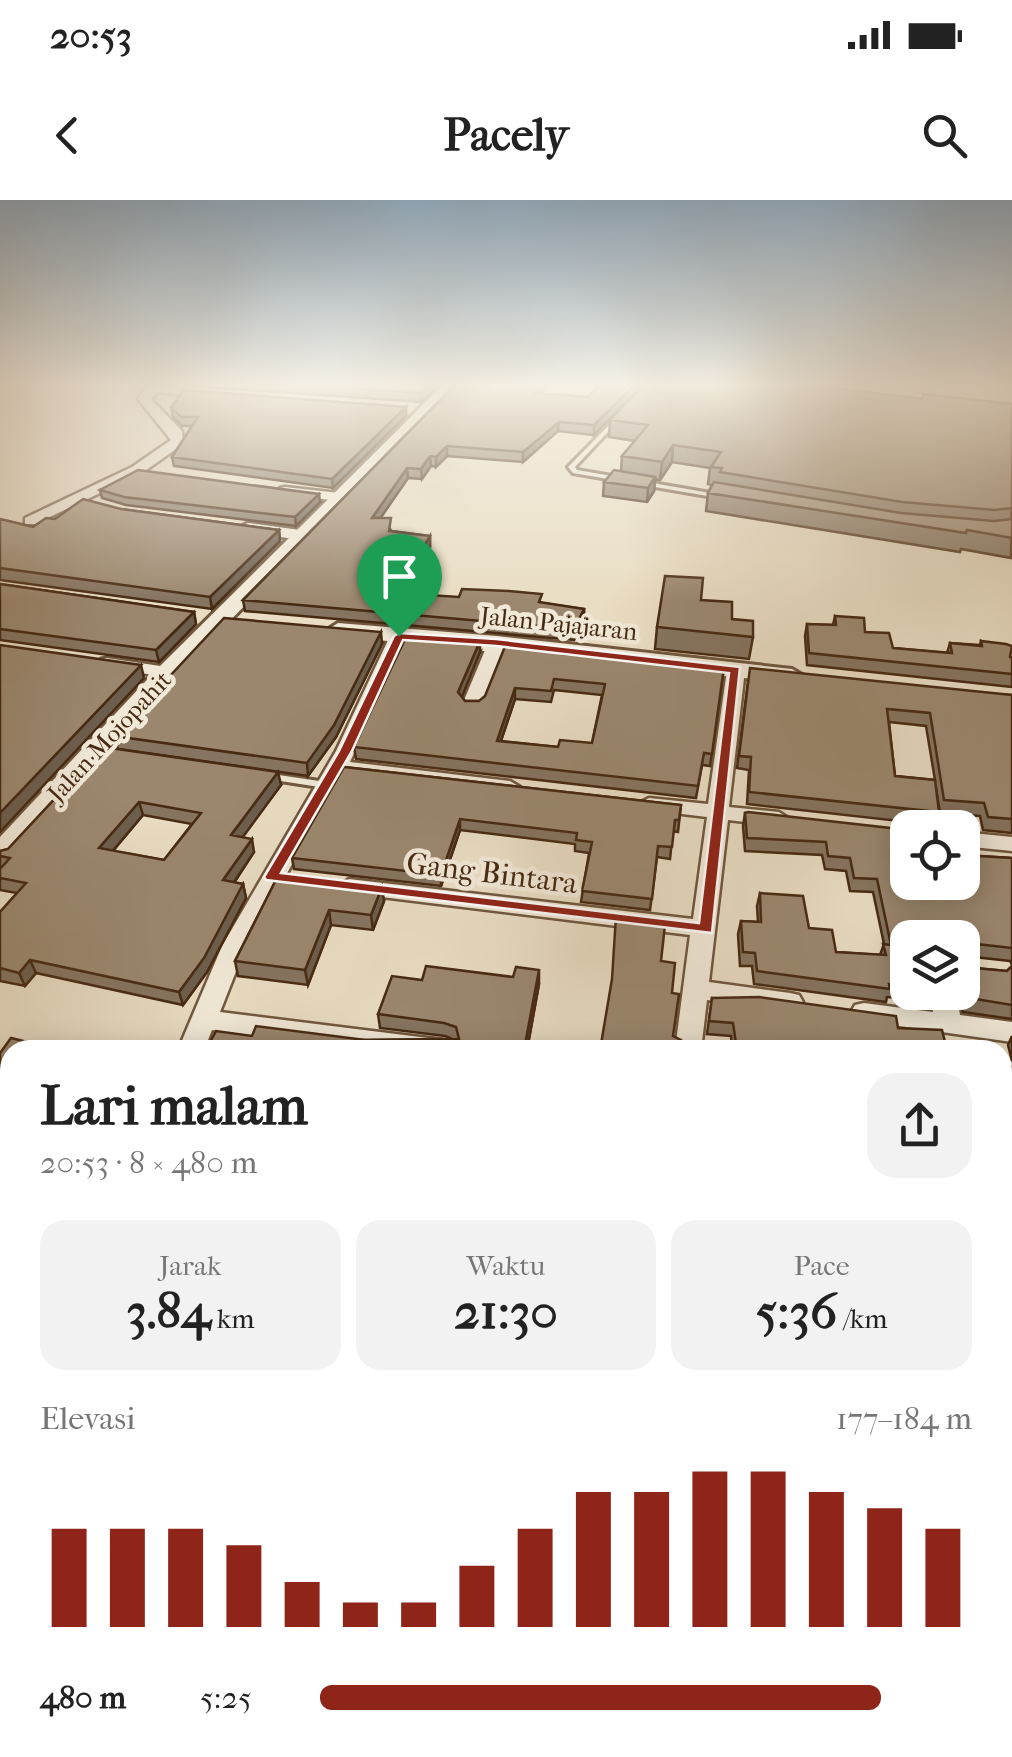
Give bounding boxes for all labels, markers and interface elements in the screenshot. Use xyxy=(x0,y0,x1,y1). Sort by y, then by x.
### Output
text: 20:53 xyxy=(50,13,132,58)
icon: back xyxy=(40,108,95,163)
icon: search xyxy=(917,108,972,163)
text: Pacely xyxy=(444,109,568,162)
pin xyxy=(357,534,442,637)
icon: arrive xyxy=(372,549,427,604)
street label: Jalan Pajajaran xyxy=(477,601,639,646)
street label: Jalan Mojopahit xyxy=(40,665,177,809)
map controls xyxy=(890,810,980,1010)
button: locate xyxy=(890,810,980,900)
street label: Gang Bintara xyxy=(405,846,580,901)
button: layers xyxy=(890,920,980,1010)
button: share xyxy=(867,1073,972,1178)
text: Lari malam xyxy=(40,1074,308,1138)
text: 20:53 · 8 × 480 m xyxy=(40,1144,257,1181)
text: Jarak xyxy=(159,1249,221,1282)
text: Waktu xyxy=(467,1249,545,1282)
text: Pace xyxy=(794,1249,850,1282)
text: 3.84 xyxy=(126,1282,211,1341)
text: 21:30 xyxy=(454,1282,558,1341)
text: 5:36 xyxy=(756,1282,837,1341)
text: km xyxy=(211,1302,254,1335)
text: /km xyxy=(837,1302,888,1335)
text: Elevasi xyxy=(40,1400,135,1437)
text: 177–184 m xyxy=(836,1400,972,1437)
text: 480 m xyxy=(40,1679,126,1716)
text: 5:25 xyxy=(200,1679,252,1716)

